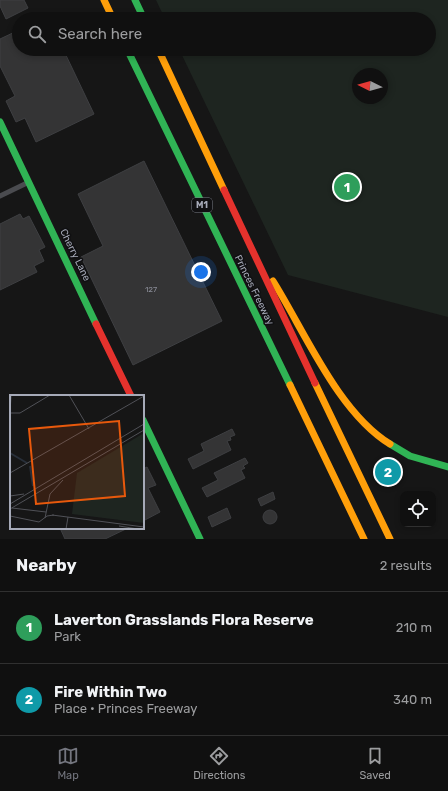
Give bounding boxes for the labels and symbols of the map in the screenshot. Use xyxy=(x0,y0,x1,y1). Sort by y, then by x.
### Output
north arrow xyxy=(352,68,388,104)
pin: 1 xyxy=(334,172,360,202)
road number: M1 xyxy=(192,198,212,212)
street label: Cherry Lane xyxy=(57,227,93,283)
street label: Princes Freeway xyxy=(232,253,276,327)
your location xyxy=(191,262,211,282)
house number: 127 xyxy=(145,285,157,294)
inset map xyxy=(10,395,144,529)
pin: 2 xyxy=(375,457,401,487)

